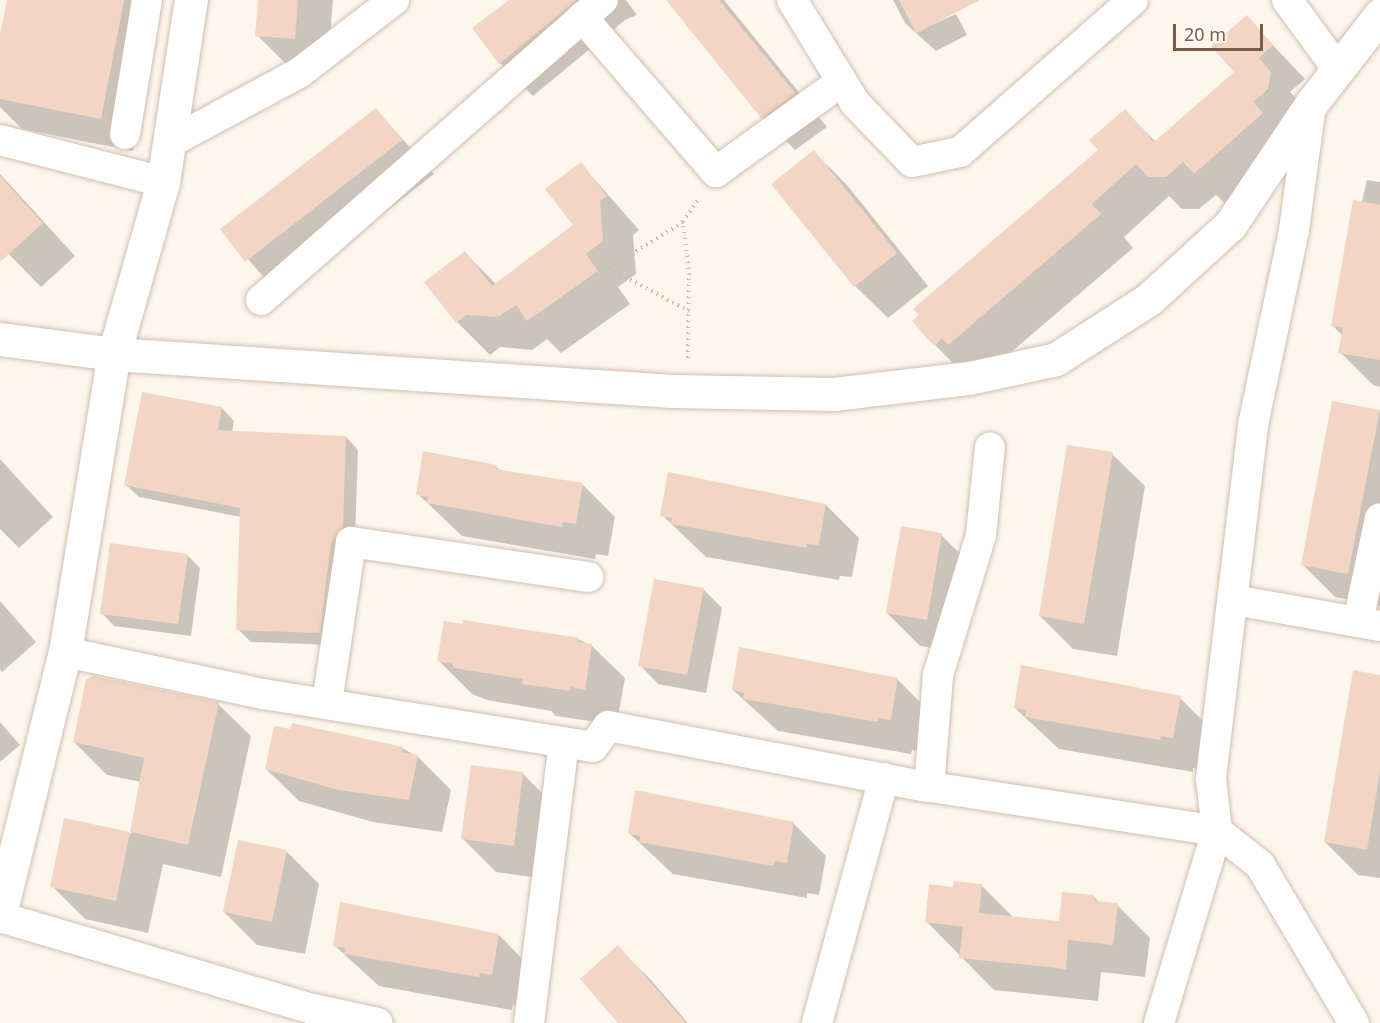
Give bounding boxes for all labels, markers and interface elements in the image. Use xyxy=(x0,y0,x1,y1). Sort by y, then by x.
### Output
scale bar xyxy=(1176,12,1266,50)
text: 20 m xyxy=(1184,22,1226,46)

